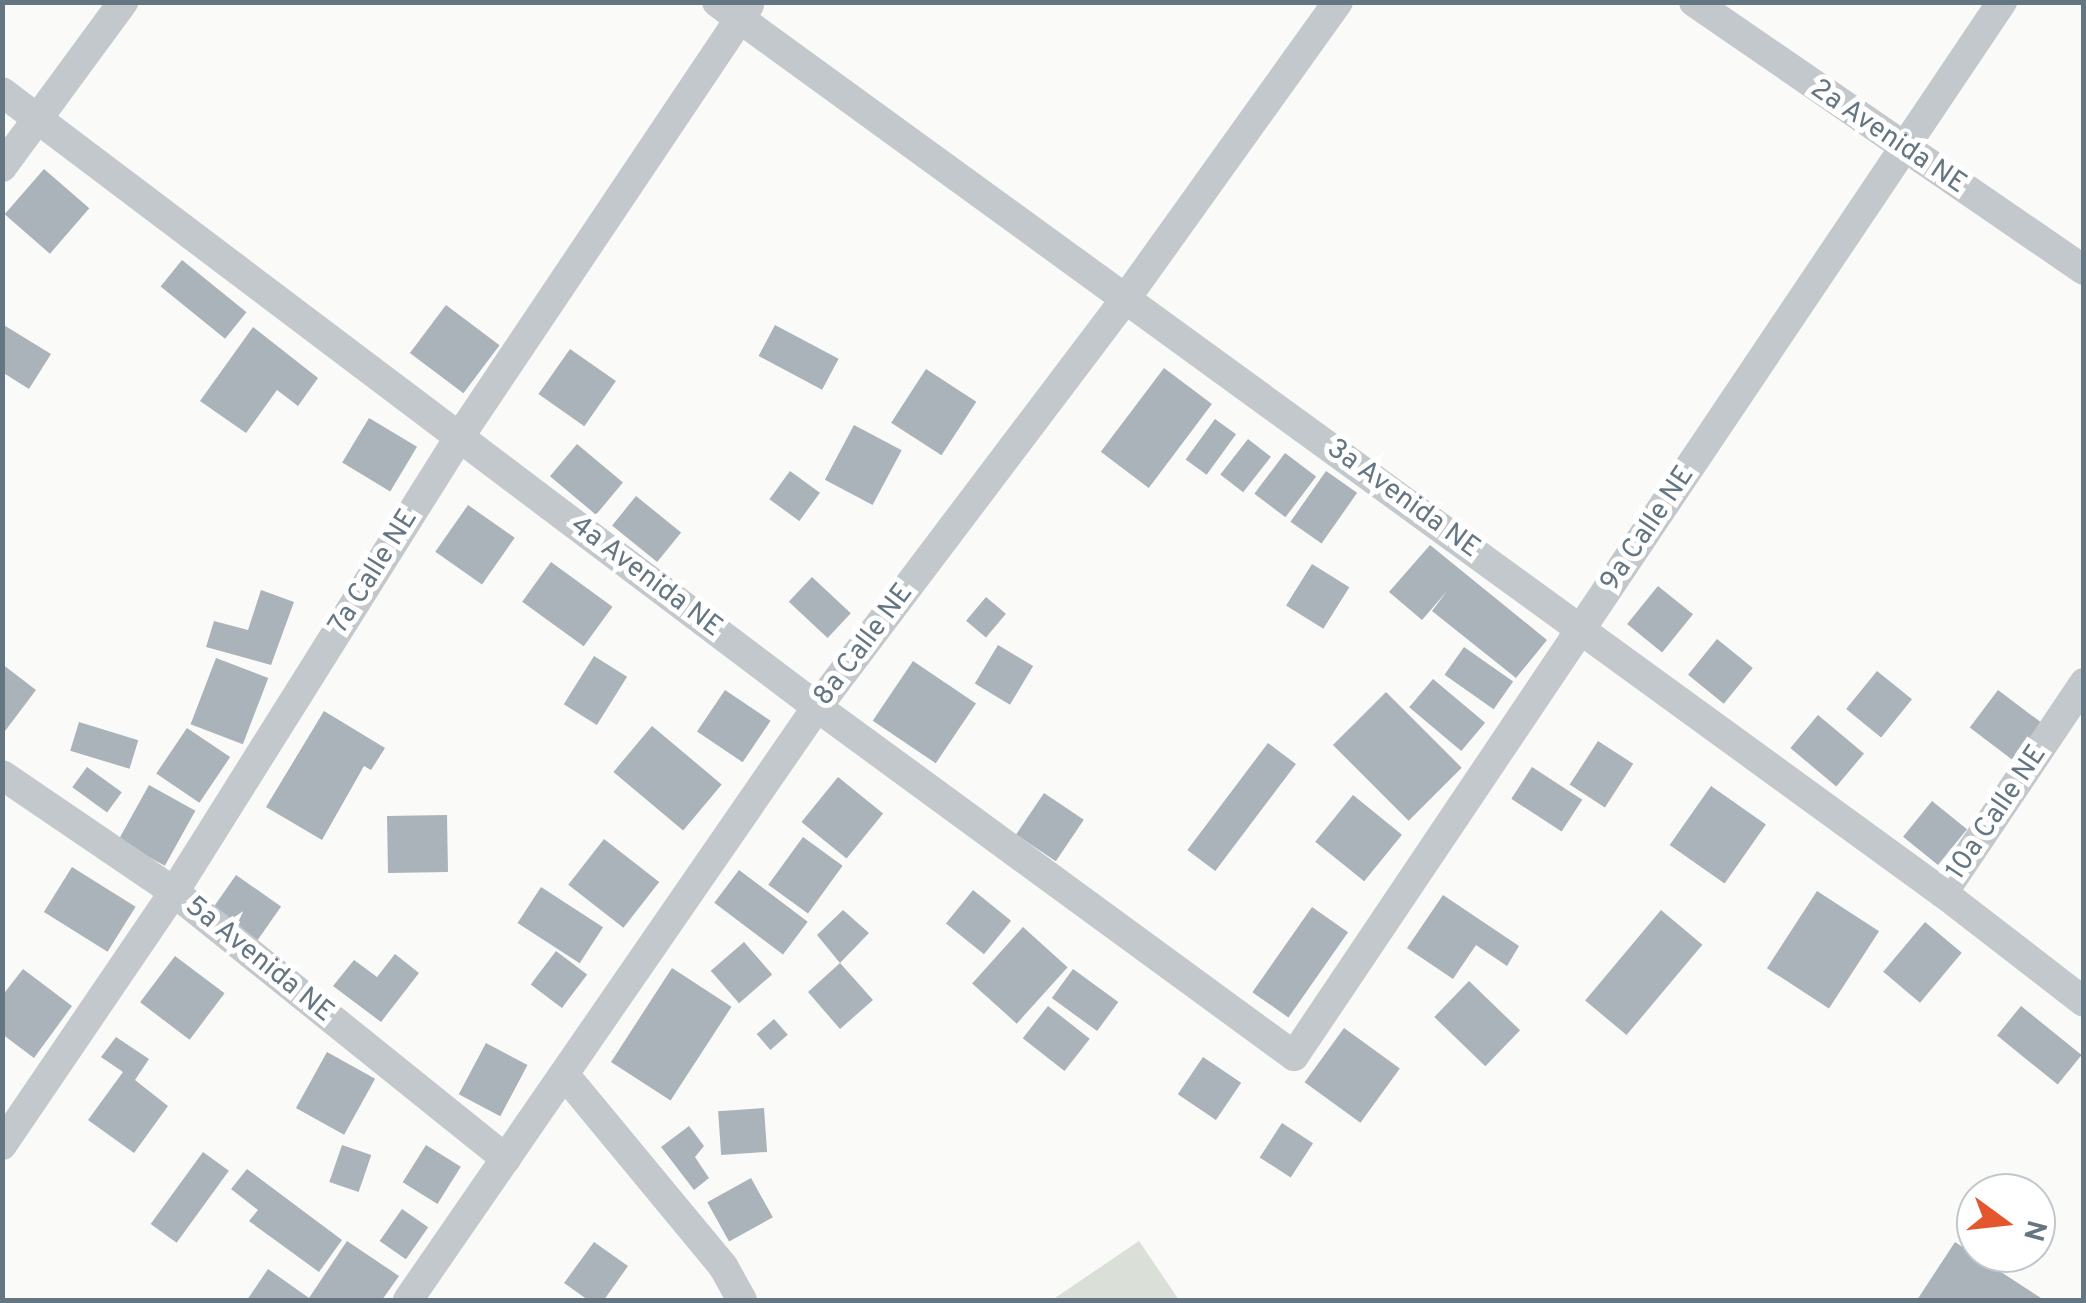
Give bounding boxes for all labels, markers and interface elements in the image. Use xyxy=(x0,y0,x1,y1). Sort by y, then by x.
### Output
street label: 2a Avenida NE xyxy=(1803,72,1973,202)
street label: 3a Avenida NE xyxy=(1320,432,1486,566)
street label: 9a Calle NE xyxy=(1594,460,1702,598)
street label: 7a Calle NE xyxy=(322,503,426,641)
street label: 4a Avenida NE xyxy=(563,509,729,645)
street label: 8a Calle NE xyxy=(807,577,921,713)
street label: 10a Calle NE xyxy=(1940,739,2054,887)
street label: 5a Avenida NE xyxy=(178,890,340,1030)
north arrow xyxy=(1956,1173,2056,1273)
text: N xyxy=(2013,1216,2053,1245)

